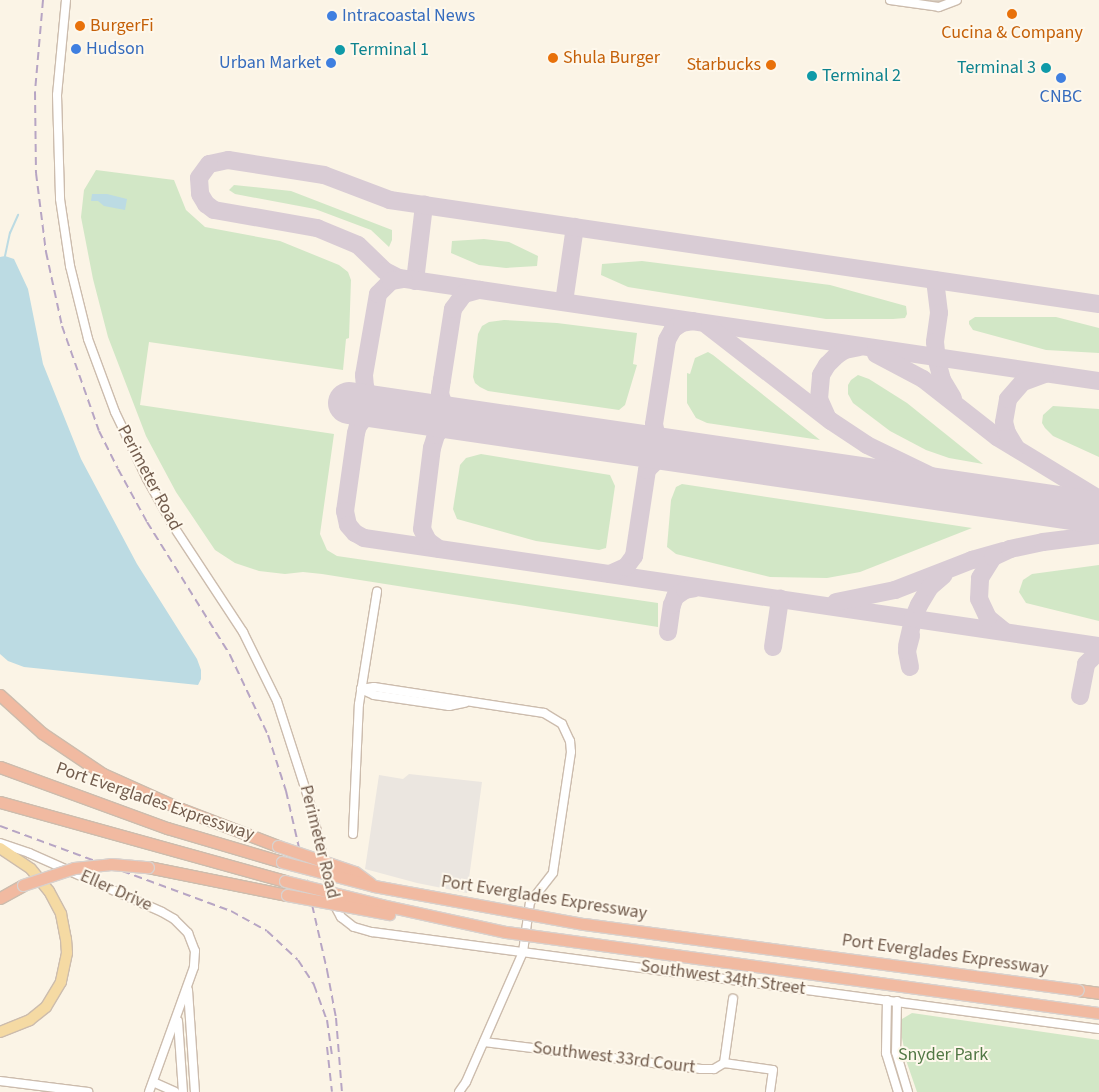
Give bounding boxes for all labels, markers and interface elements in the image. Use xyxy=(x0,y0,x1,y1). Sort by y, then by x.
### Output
place label: Intracoastal News xyxy=(342,5,475,27)
marker: Cucina & Company xyxy=(1006,8,1018,20)
marker: Intracoastal News xyxy=(326,10,338,22)
place label: BurgerFi xyxy=(90,15,154,37)
marker: BurgerFi xyxy=(74,20,86,32)
place label: Cucina & Company xyxy=(941,22,1083,44)
place label: Hudson xyxy=(86,38,145,60)
place label: Terminal 1 xyxy=(350,39,429,61)
marker: Hudson xyxy=(70,43,82,55)
marker: Terminal 1 xyxy=(334,44,346,56)
place label: Shula Burger xyxy=(563,47,660,69)
place label: Urban Market xyxy=(219,52,321,74)
marker: Shula Burger xyxy=(547,52,559,64)
place label: Starbucks xyxy=(686,54,761,76)
marker: Urban Market xyxy=(325,57,337,69)
place label: Terminal 3 xyxy=(957,57,1036,79)
marker: Starbucks xyxy=(765,59,777,71)
marker: Terminal 3 xyxy=(1040,62,1052,74)
place label: Terminal 2 xyxy=(822,65,901,87)
marker: Terminal 2 xyxy=(806,70,818,82)
marker: CNBC xyxy=(1055,72,1067,84)
place label: CNBC xyxy=(1040,86,1082,108)
street label: Perimeter Road xyxy=(112,422,186,534)
street label: Port Everglades Expressway xyxy=(53,758,257,846)
street label: Perimeter Road xyxy=(294,783,344,901)
street label: Eller Drive xyxy=(77,866,155,916)
street label: Port Everglades Expressway xyxy=(440,871,648,925)
street label: Port Everglades Expressway xyxy=(840,930,1050,980)
street label: Southwest 34th Street xyxy=(639,956,807,1000)
street label: Southwest 33rd Court xyxy=(532,1037,696,1079)
park label: Snyder Park xyxy=(898,1044,988,1066)

